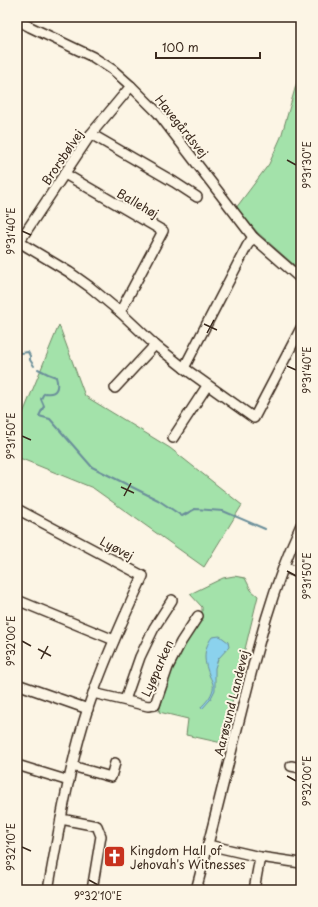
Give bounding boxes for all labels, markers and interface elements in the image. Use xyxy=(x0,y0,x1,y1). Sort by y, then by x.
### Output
scale bar xyxy=(156,34,260,60)
text: 100 m xyxy=(162,38,199,56)
street label: Havegårdsvej xyxy=(151,91,213,161)
street label: Brorsbølvej xyxy=(37,126,87,188)
text: 9°31'30"E xyxy=(299,141,314,189)
street label: Ballehøj xyxy=(114,184,162,222)
text: 9°31'40"E xyxy=(3,207,18,255)
text: 9°31'40"E xyxy=(299,346,314,394)
text: 9°31'50"E xyxy=(3,412,18,460)
street label: Lyøvej xyxy=(97,532,137,564)
text: 9°31'50"E xyxy=(299,552,314,600)
text: 9°32'00"E xyxy=(3,616,18,666)
street label: Lyøparken xyxy=(136,637,178,699)
street label: Aarøsund Landevej xyxy=(209,648,253,758)
text: 9°32'00"E xyxy=(299,756,314,806)
text: 9°32'10"E xyxy=(3,823,18,871)
place label: Kingdom Hall of Jehovah's Witnesses xyxy=(130,841,245,873)
church icon: Kingdom Hall of Jehovah's Witnesses xyxy=(101,844,127,870)
text: 9°32'10"E xyxy=(74,888,122,903)

